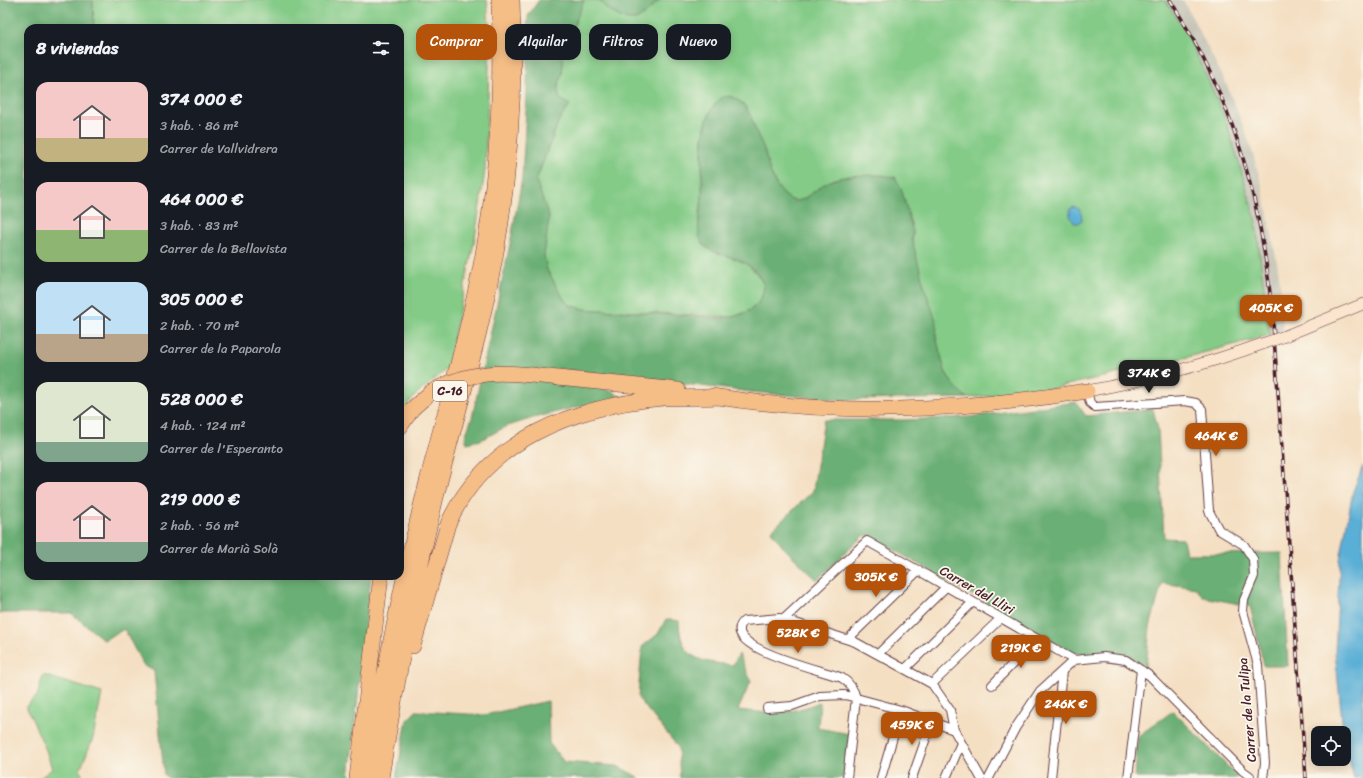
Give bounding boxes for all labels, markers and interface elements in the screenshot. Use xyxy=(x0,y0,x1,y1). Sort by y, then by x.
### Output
chip: Comprar xyxy=(416,24,497,60)
chip: Alquilar xyxy=(505,24,581,60)
chip: Filtros xyxy=(589,24,658,60)
chip: Nuevo xyxy=(666,24,731,60)
text: 8 viviendas xyxy=(36,33,119,63)
icon: filters xyxy=(370,37,392,59)
text: 374 000 € xyxy=(160,84,242,114)
icon: home xyxy=(68,98,116,146)
text: 3 hab. · 86 m² xyxy=(160,114,239,137)
text: Carrer de Vallvidrera xyxy=(160,137,278,160)
text: 464 000 € xyxy=(160,184,243,214)
icon: home xyxy=(68,198,116,246)
text: 3 hab. · 83 m² xyxy=(160,214,238,237)
text: Carrer de la Bellavista xyxy=(160,237,287,260)
text: 305 000 € xyxy=(160,284,243,314)
pin: 405K € xyxy=(1238,295,1304,329)
text: 405K € xyxy=(1249,296,1293,319)
icon: home xyxy=(68,298,116,346)
text: 2 hab. · 70 m² xyxy=(160,314,239,337)
text: Carrer de la Paparola xyxy=(160,337,281,360)
pin: 374K € xyxy=(1116,360,1182,394)
text: 374K € xyxy=(1128,361,1170,384)
road number: C-16 xyxy=(433,381,467,401)
text: 528 000 € xyxy=(160,384,243,414)
icon: home xyxy=(68,398,116,446)
text: 4 hab. · 124 m² xyxy=(160,414,246,437)
pin: 464K € xyxy=(1183,423,1249,457)
text: 464K € xyxy=(1194,424,1238,447)
text: Carrer de l'Esperanto xyxy=(160,437,283,460)
text: 219 000 € xyxy=(160,484,240,514)
icon: home xyxy=(68,498,116,546)
text: 2 hab. · 56 m² xyxy=(160,514,239,537)
text: Carrer de Marià Solà xyxy=(160,537,278,560)
street label: Carrer del Lliri xyxy=(935,559,1019,621)
pin: 305K € xyxy=(843,564,909,598)
text: 305K € xyxy=(854,565,898,588)
pin: 528K € xyxy=(765,620,831,654)
text: 528K € xyxy=(776,621,820,644)
pin: 219K € xyxy=(988,635,1054,669)
text: 219K € xyxy=(1001,636,1041,659)
street label: Carrer de la Tulipa xyxy=(1231,656,1263,763)
pin: 246K € xyxy=(1033,691,1099,725)
text: 246K € xyxy=(1045,692,1087,715)
pin: 459K € xyxy=(879,712,945,746)
text: 459K € xyxy=(890,713,934,736)
map controls xyxy=(1311,726,1351,766)
button: locate xyxy=(1311,726,1351,766)

